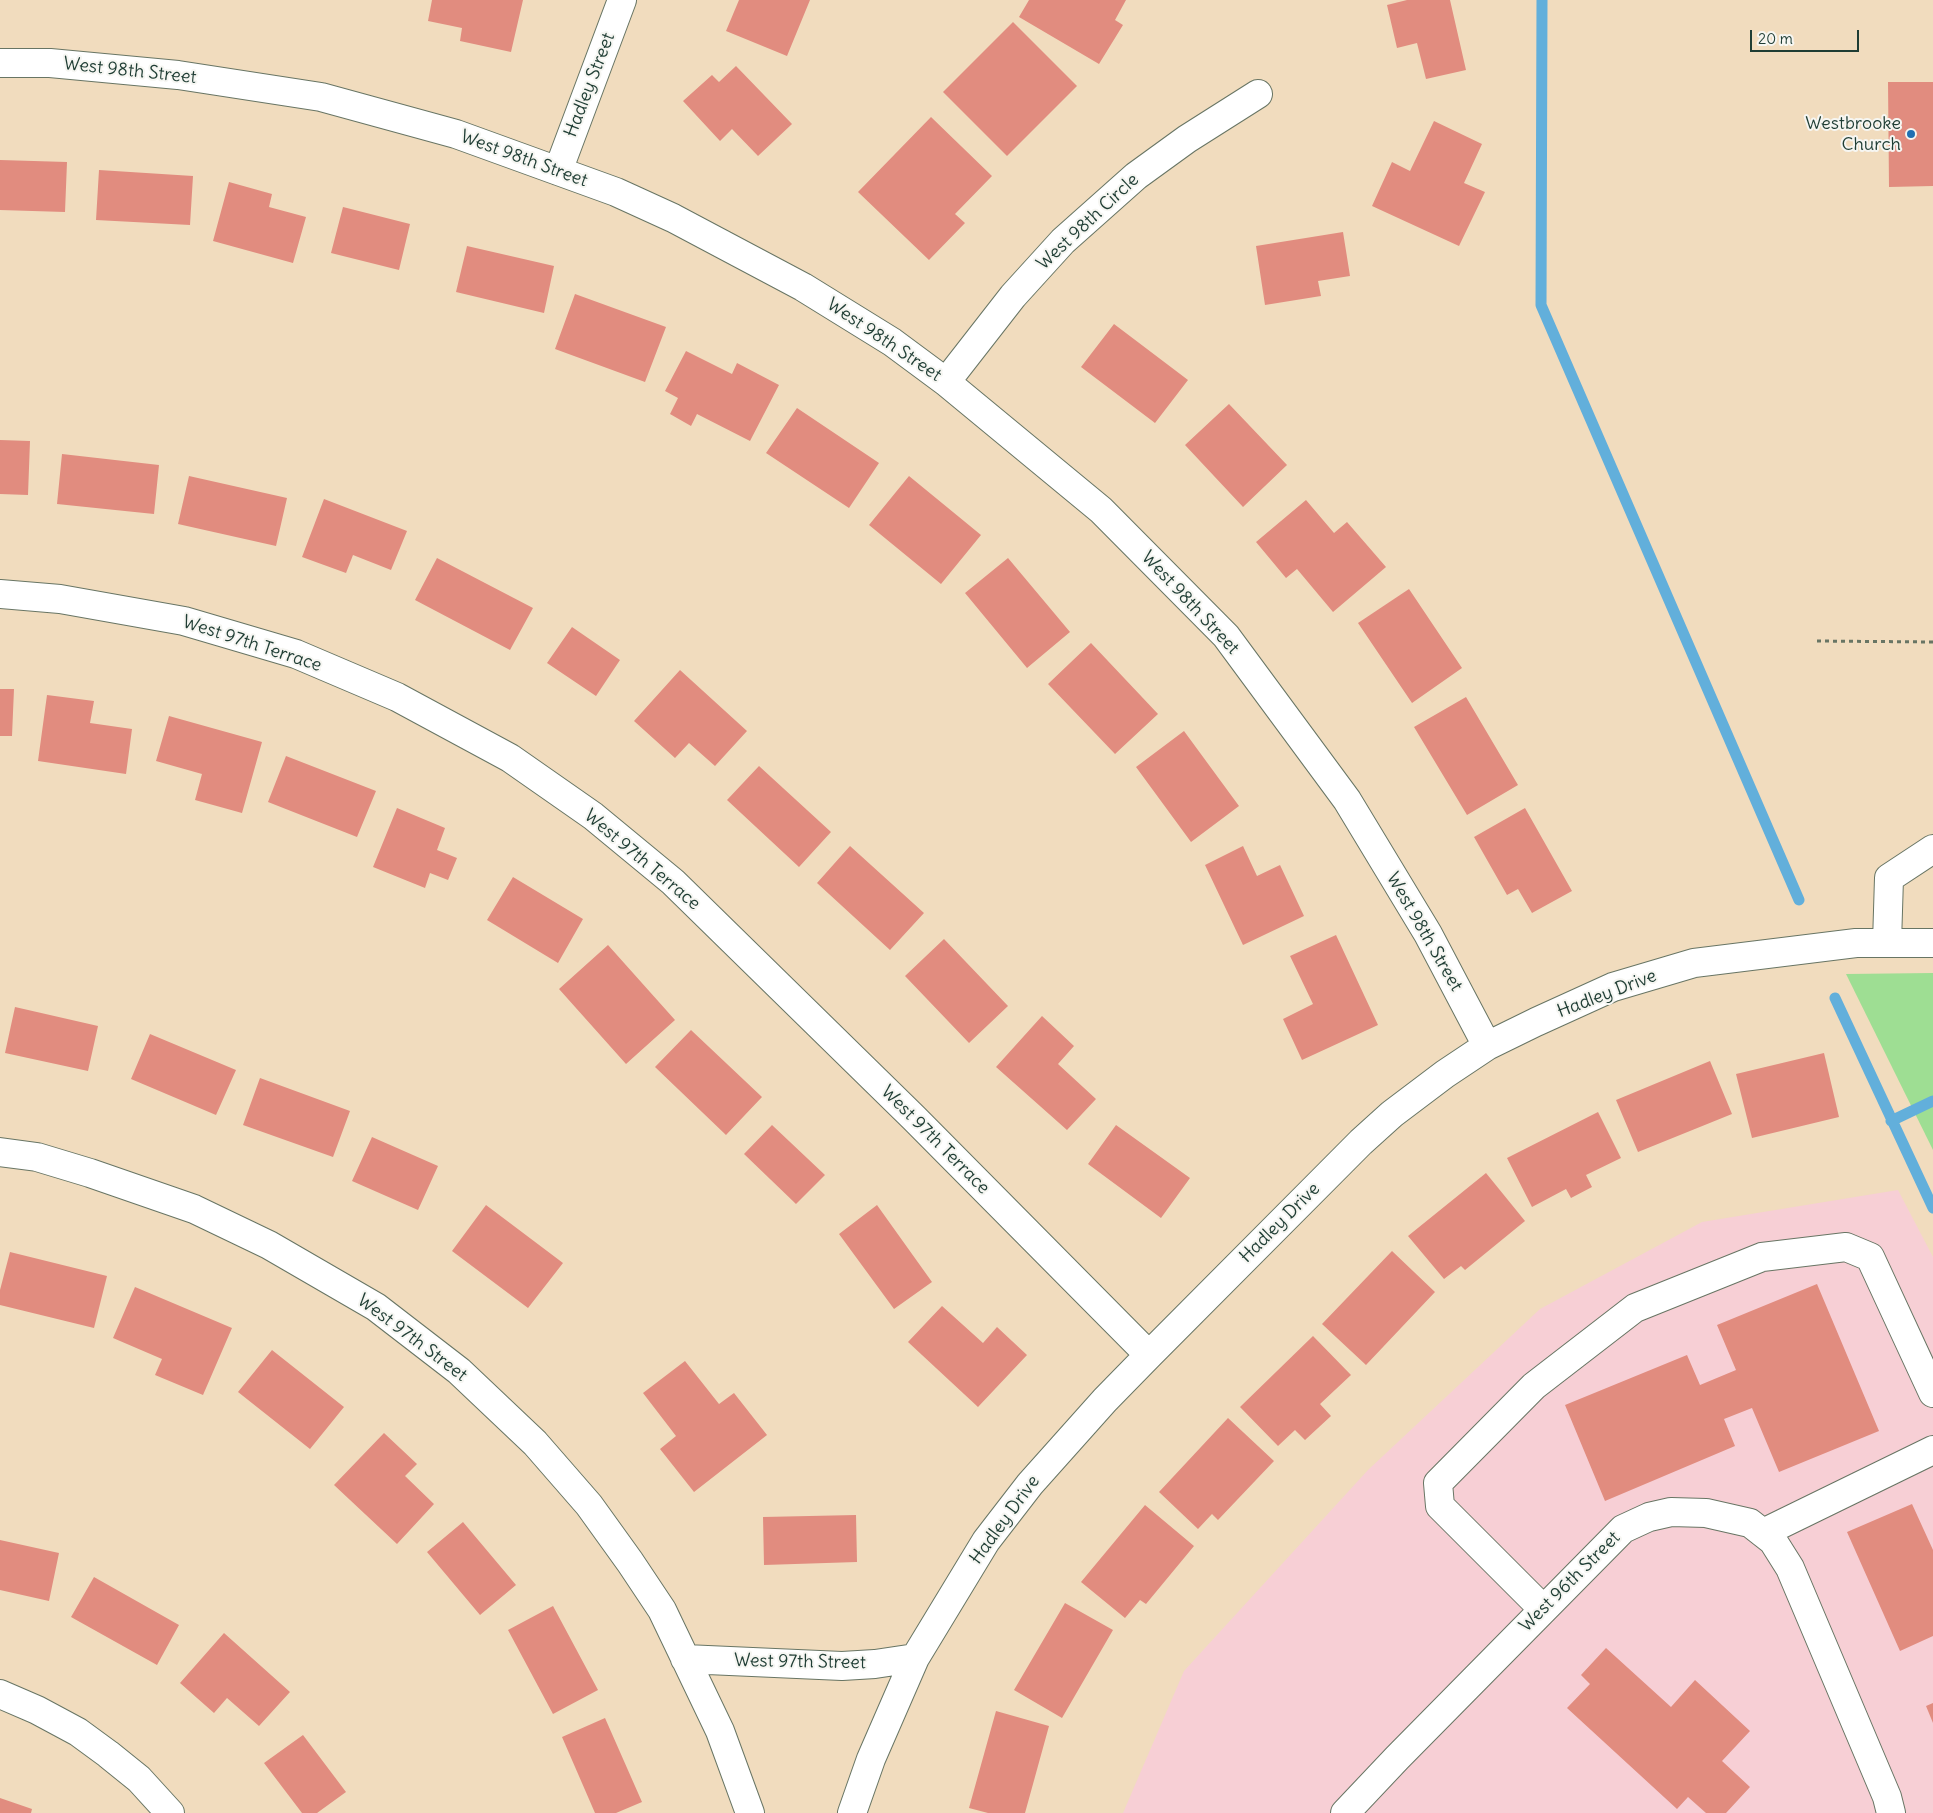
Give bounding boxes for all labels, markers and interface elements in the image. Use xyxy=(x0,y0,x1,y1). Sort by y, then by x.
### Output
scale bar xyxy=(1753,20,1862,52)
text: 20 m xyxy=(1758,29,1793,48)
street label: Hadley Street xyxy=(560,30,620,140)
street label: West 98th Street xyxy=(63,53,197,89)
place label: Westbrooke Church xyxy=(1805,113,1901,156)
street label: West 98th Street xyxy=(458,126,590,192)
marker: Westbrooke Church xyxy=(1905,128,1917,140)
street label: West 98th Circle xyxy=(1033,169,1143,275)
street label: West 98th Street xyxy=(823,294,945,386)
street label: West 98th Street xyxy=(1137,547,1243,659)
street label: West 97th Terrace xyxy=(180,611,324,677)
street label: West 97th Terrace xyxy=(580,805,704,915)
street label: West 98th Street xyxy=(1381,869,1467,995)
street label: Hadley Drive xyxy=(1554,965,1660,1023)
street label: West 97th Terrace xyxy=(876,1081,994,1199)
street label: Hadley Drive xyxy=(1235,1178,1325,1268)
street label: West 97th Street xyxy=(353,1290,471,1386)
street label: Hadley Drive xyxy=(966,1471,1044,1569)
street label: West 96th Street xyxy=(1515,1527,1625,1637)
street label: West 97th Street xyxy=(734,1650,866,1674)

